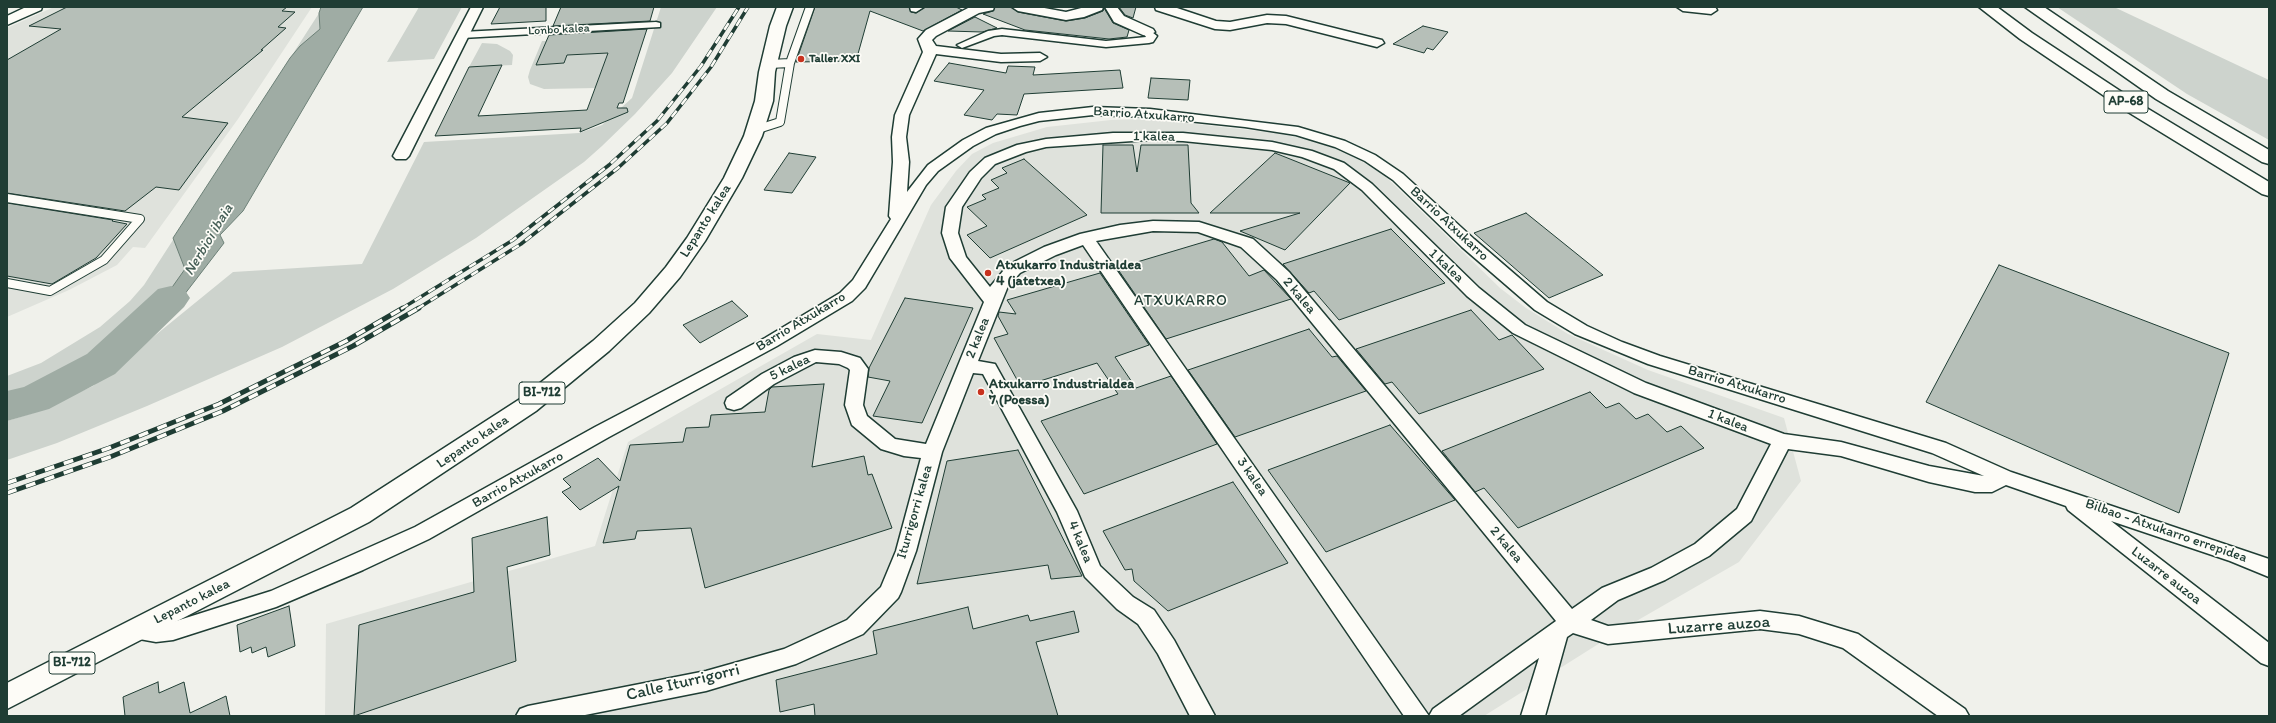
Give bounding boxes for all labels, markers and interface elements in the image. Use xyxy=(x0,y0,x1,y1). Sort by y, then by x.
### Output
street label: Lonbo kalea xyxy=(528,21,590,39)
place label: Taller XXI xyxy=(809,52,860,66)
marker: Taller XXI xyxy=(796,54,806,64)
road number: AP-68 xyxy=(2104,91,2148,113)
street label: Barrio Atxukarro xyxy=(1093,103,1195,127)
street label: 1 kalea xyxy=(1133,128,1175,146)
street label: Lepanto kalea xyxy=(677,181,735,261)
street label: Barrio Atxukarro xyxy=(1406,183,1492,265)
water label: Nerbioi ibaia xyxy=(181,201,237,279)
street label: 1 kalea xyxy=(1425,246,1467,286)
place label: Atxukarro Industrialdea 4 (jatetxea) xyxy=(996,257,1141,290)
marker: Atxukarro Industrialdea 4 (jatetxea) xyxy=(983,268,993,278)
street label: 2 kalea xyxy=(1279,274,1319,318)
street label: Barrio Atxukarro xyxy=(753,289,849,355)
district label: ATXUKARRO xyxy=(1134,292,1228,310)
street label: 2 kalea xyxy=(962,315,994,361)
street label: 5 kalea xyxy=(767,351,813,385)
street label: Barrio Atxukarro xyxy=(1686,362,1788,408)
place label: Atxukarro Industrialdea 7 (Poessa) xyxy=(989,376,1134,408)
road number: BI-712 xyxy=(519,382,565,404)
marker: Atxukarro Industrialdea 7 (Poessa) xyxy=(976,387,986,397)
street label: 1 kalea xyxy=(1705,406,1751,436)
street label: Lepanto kalea xyxy=(434,412,512,472)
street label: Barrio Atxukarro xyxy=(469,448,567,512)
street label: 3 kalea xyxy=(1233,454,1271,500)
street label: Iturrigorri kalea xyxy=(894,463,936,561)
street label: Bilbao - Atxukarro errepidea xyxy=(2083,495,2249,567)
street label: 4 kalea xyxy=(1064,518,1096,566)
street label: 2 kalea xyxy=(1486,523,1526,567)
street label: Luzarre auzoa xyxy=(2127,543,2205,609)
street label: Lepanto kalea xyxy=(151,576,233,628)
street label: Luzarre auzoa xyxy=(1667,612,1771,640)
road number: BI-712 xyxy=(49,652,95,674)
street label: Calle Iturrigorri xyxy=(624,660,742,706)

